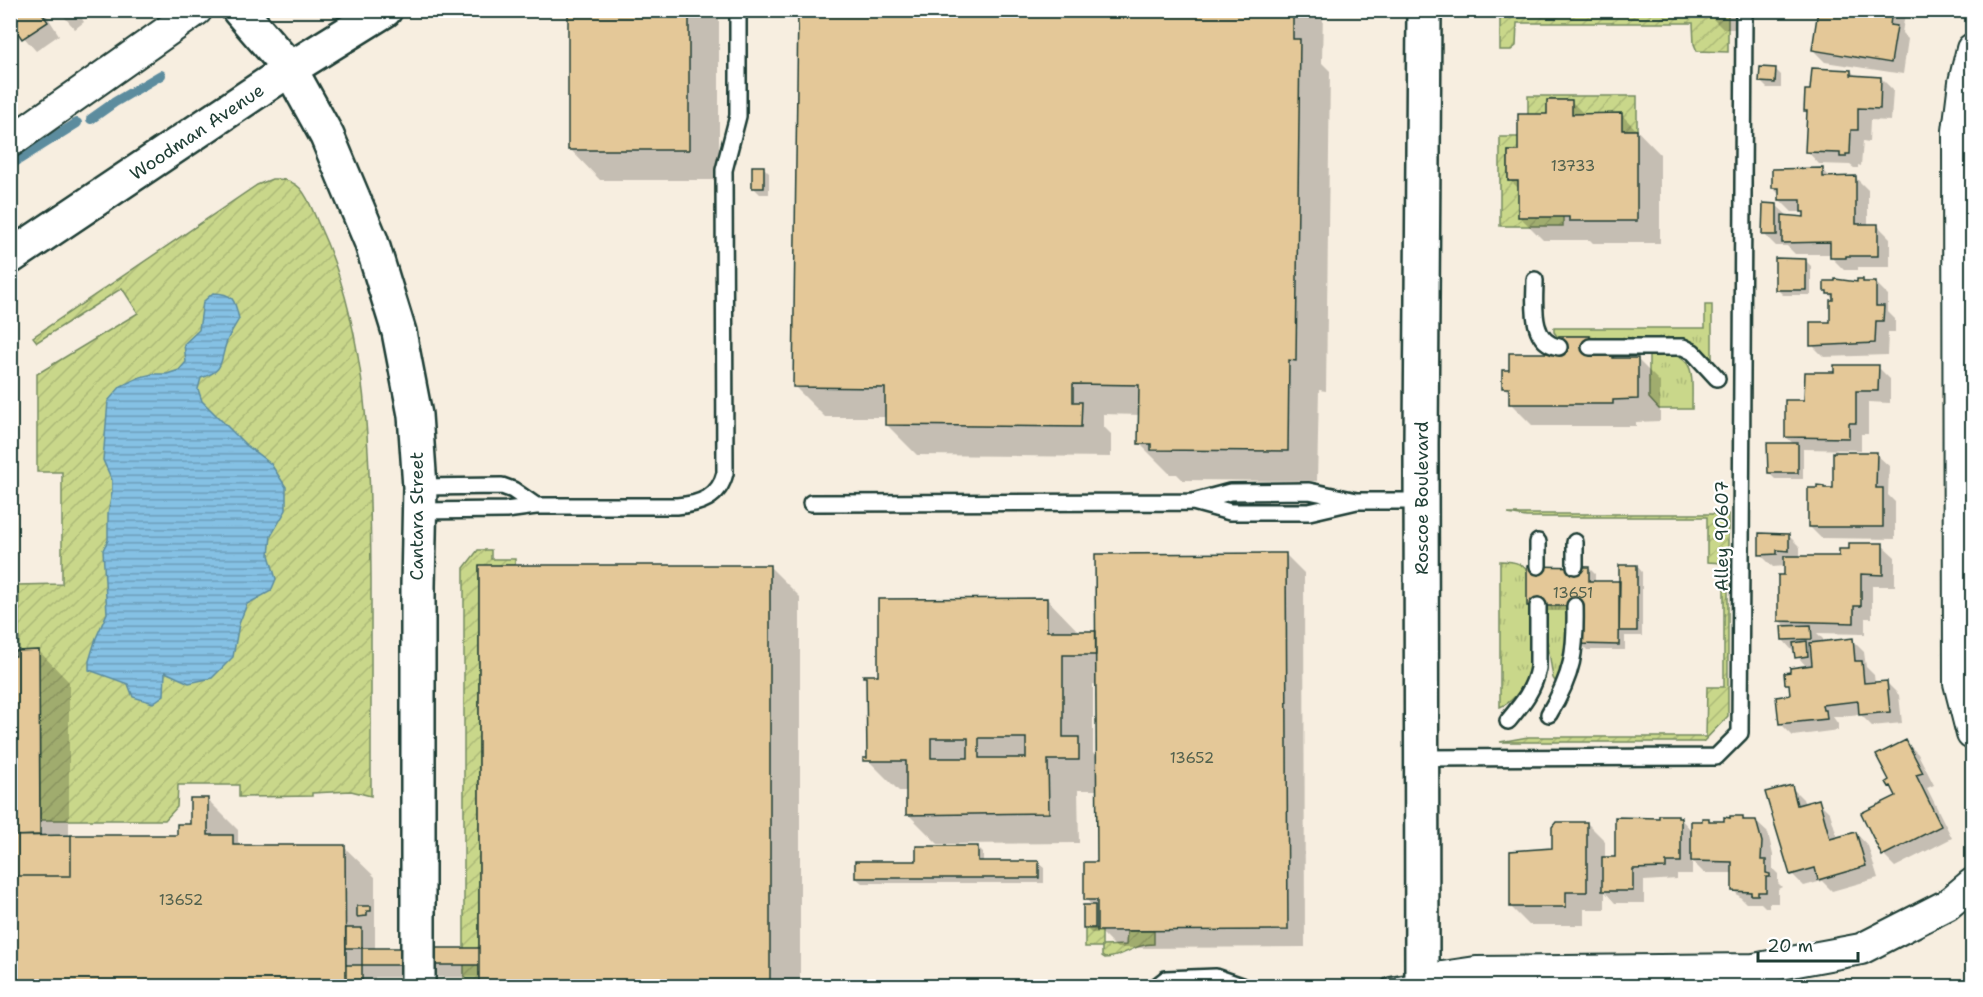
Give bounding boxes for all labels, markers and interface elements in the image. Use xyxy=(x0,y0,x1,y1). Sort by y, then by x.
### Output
street label: Woodman Avenue xyxy=(125,78,269,186)
house number: 13733 xyxy=(1551,156,1595,176)
street label: Roscoe Boulevard xyxy=(1410,421,1434,575)
street label: Cantara Street xyxy=(405,451,429,580)
street label: Alley 90607 xyxy=(1710,480,1734,592)
house number: 13651 xyxy=(1553,583,1593,603)
house number: 13652 xyxy=(1170,748,1214,768)
house number: 13652 xyxy=(159,890,203,910)
scale bar xyxy=(1758,925,1858,963)
text: 20 m xyxy=(1767,934,1813,958)

